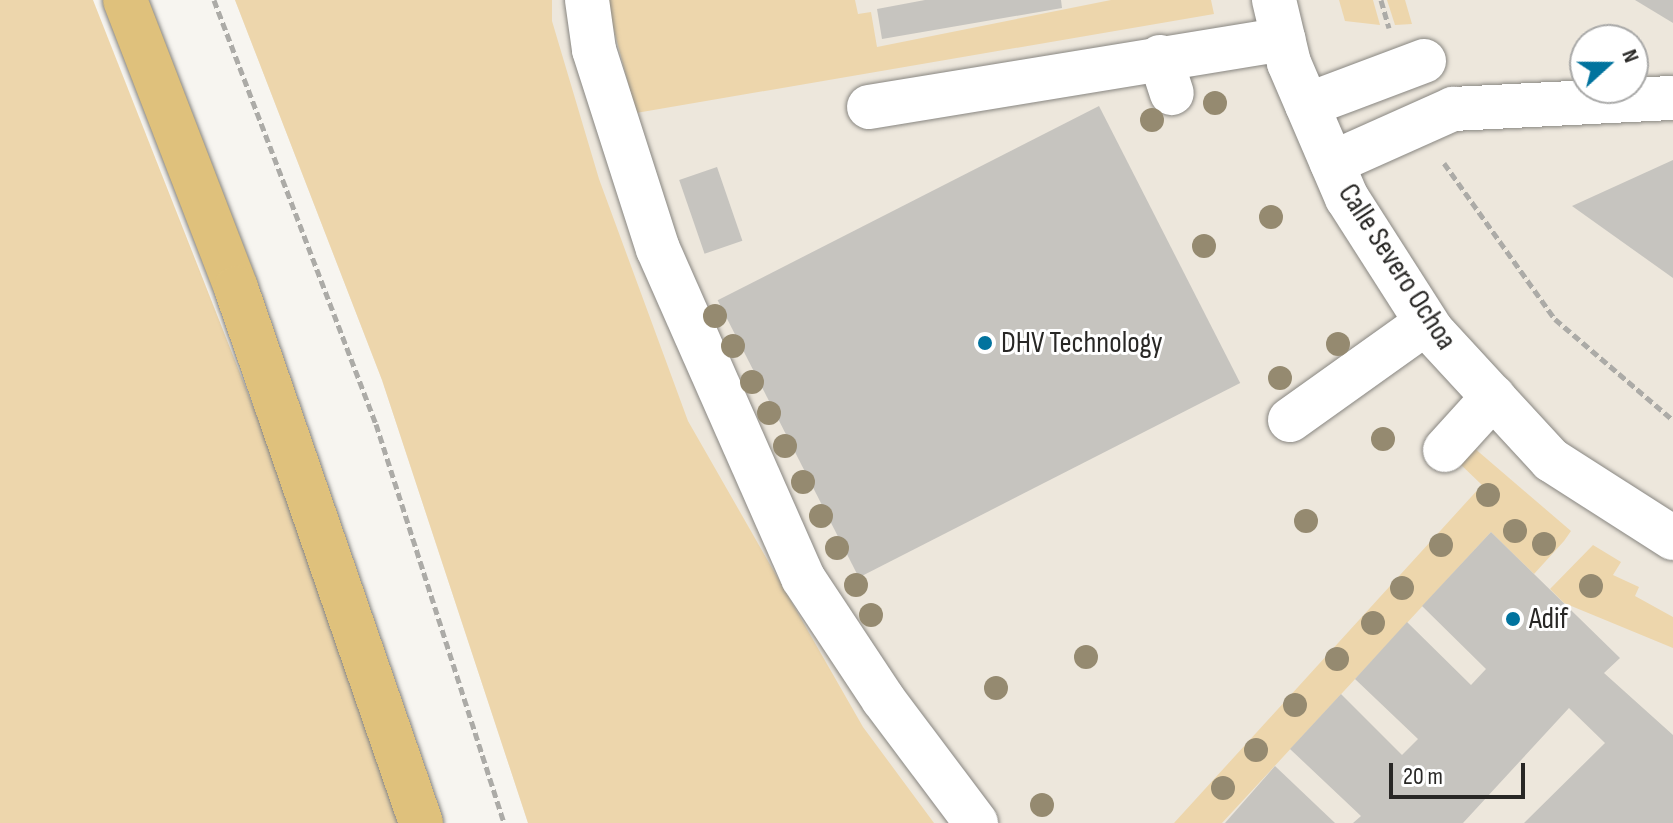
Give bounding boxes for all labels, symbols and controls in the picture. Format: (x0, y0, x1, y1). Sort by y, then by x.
north arrow (1569, 24, 1649, 104)
text: N (1615, 46, 1645, 66)
street label: Calle Severo Ochoa (1330, 177, 1464, 357)
place label: DHV Technology (1001, 325, 1163, 361)
marker: DHV Technology (976, 334, 994, 352)
place label: Adif (1529, 601, 1568, 637)
marker: Adif (1504, 610, 1522, 628)
scale bar (1393, 747, 1529, 797)
text: 20 m (1403, 762, 1443, 791)

